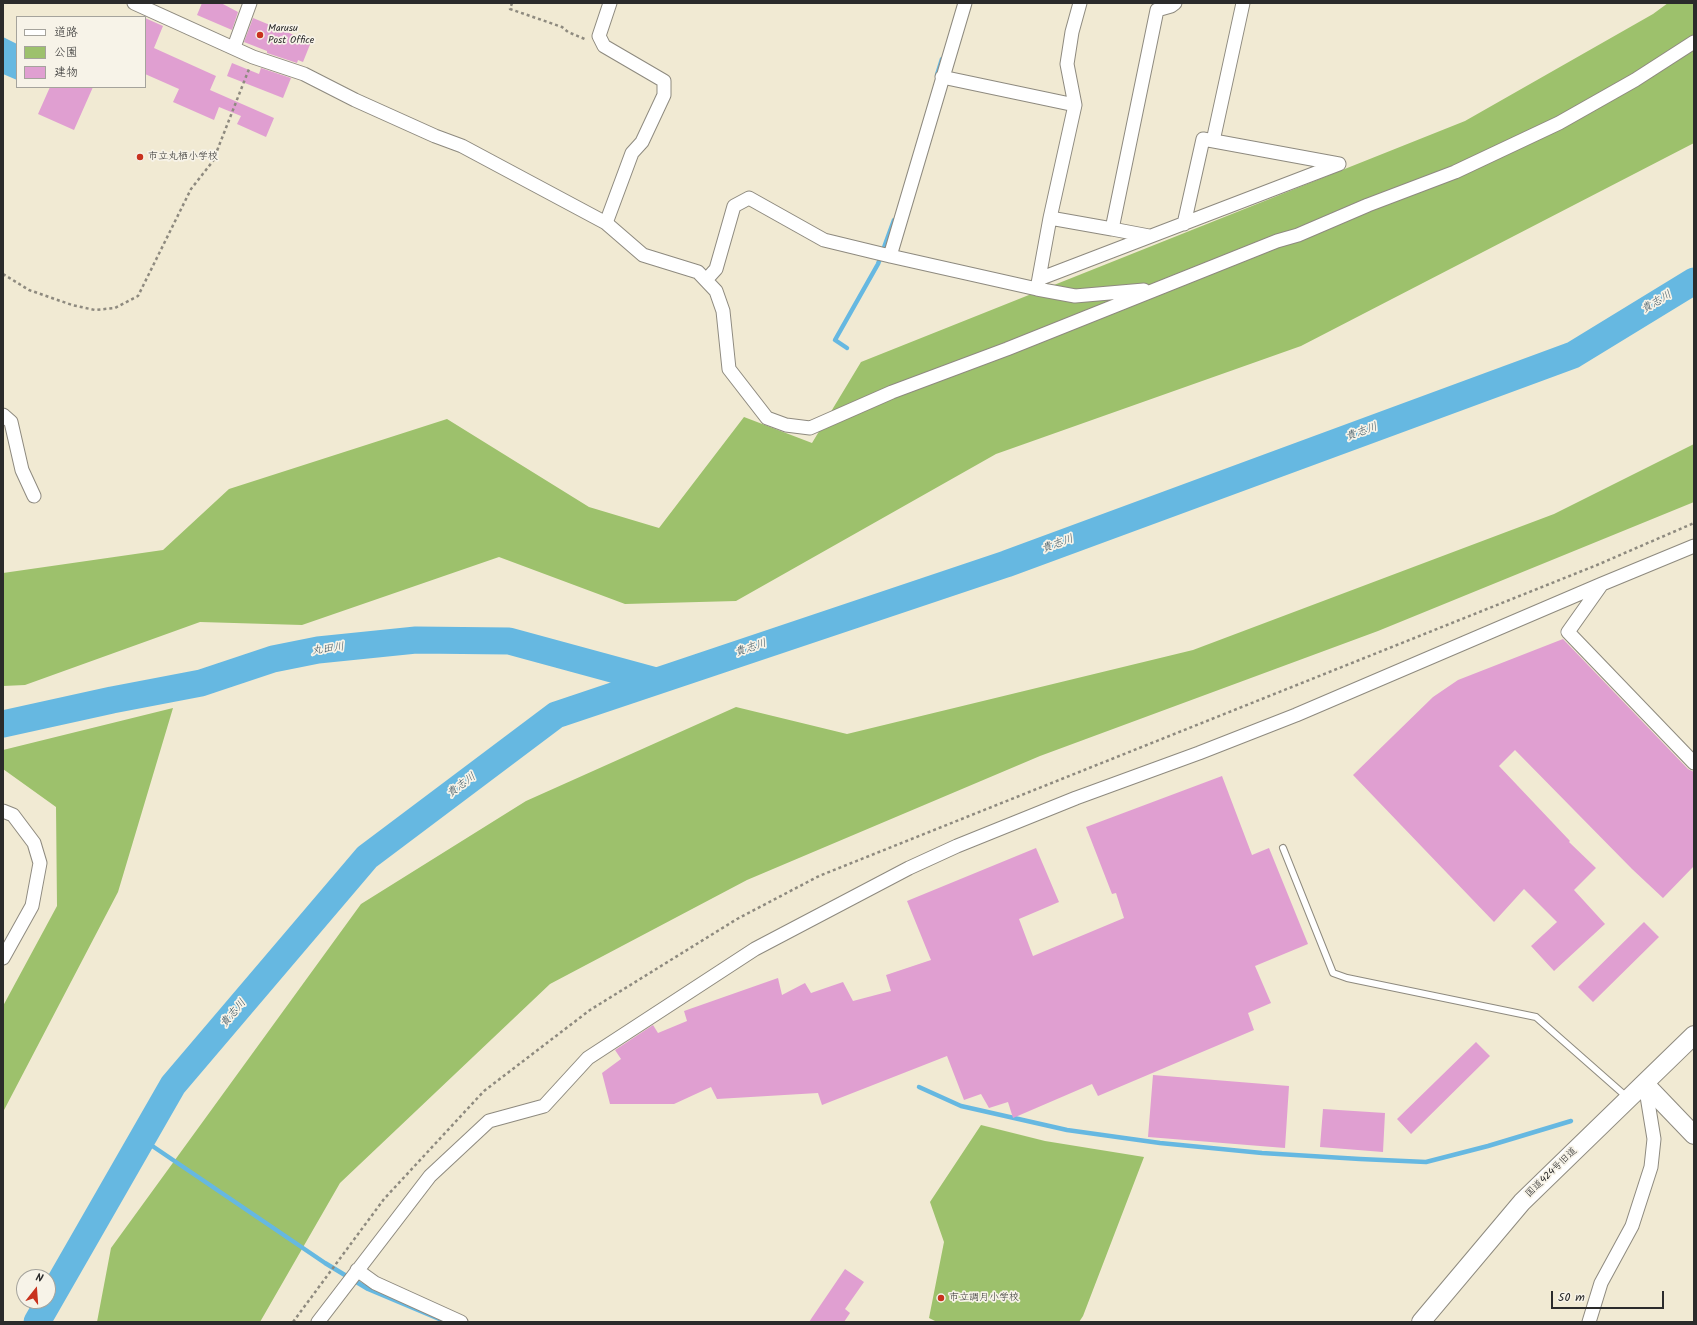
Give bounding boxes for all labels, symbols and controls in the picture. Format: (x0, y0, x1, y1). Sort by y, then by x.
legend (16, 16, 146, 88)
text: 道路 (54, 23, 78, 42)
place label: Marusu Post Office (268, 23, 314, 46)
marker: Marusu Post Office (255, 30, 265, 40)
text: 公園 (54, 43, 78, 62)
text: 建物 (54, 63, 78, 82)
place label: 市立丸栖小学校 (148, 151, 218, 163)
marker: 市立丸栖小学校 (135, 152, 145, 162)
water label: 貴志川 (1639, 289, 1675, 317)
water label: 貴志川 (1344, 421, 1380, 445)
water label: 貴志川 (1040, 533, 1076, 557)
water label: 貴志川 (733, 637, 769, 661)
water label: 丸田川 (311, 641, 345, 659)
water label: 貴志川 (445, 771, 479, 801)
water label: 貴志川 (218, 997, 250, 1031)
street label: 国道424号旧道 (1524, 1145, 1580, 1201)
north arrow (16, 1269, 56, 1309)
text: N (33, 1269, 45, 1288)
scale bar (1553, 1283, 1666, 1309)
text: 50 m (1558, 1288, 1585, 1307)
place label: 市立調月小学校 (949, 1292, 1019, 1304)
marker: 市立調月小学校 (936, 1293, 946, 1303)

